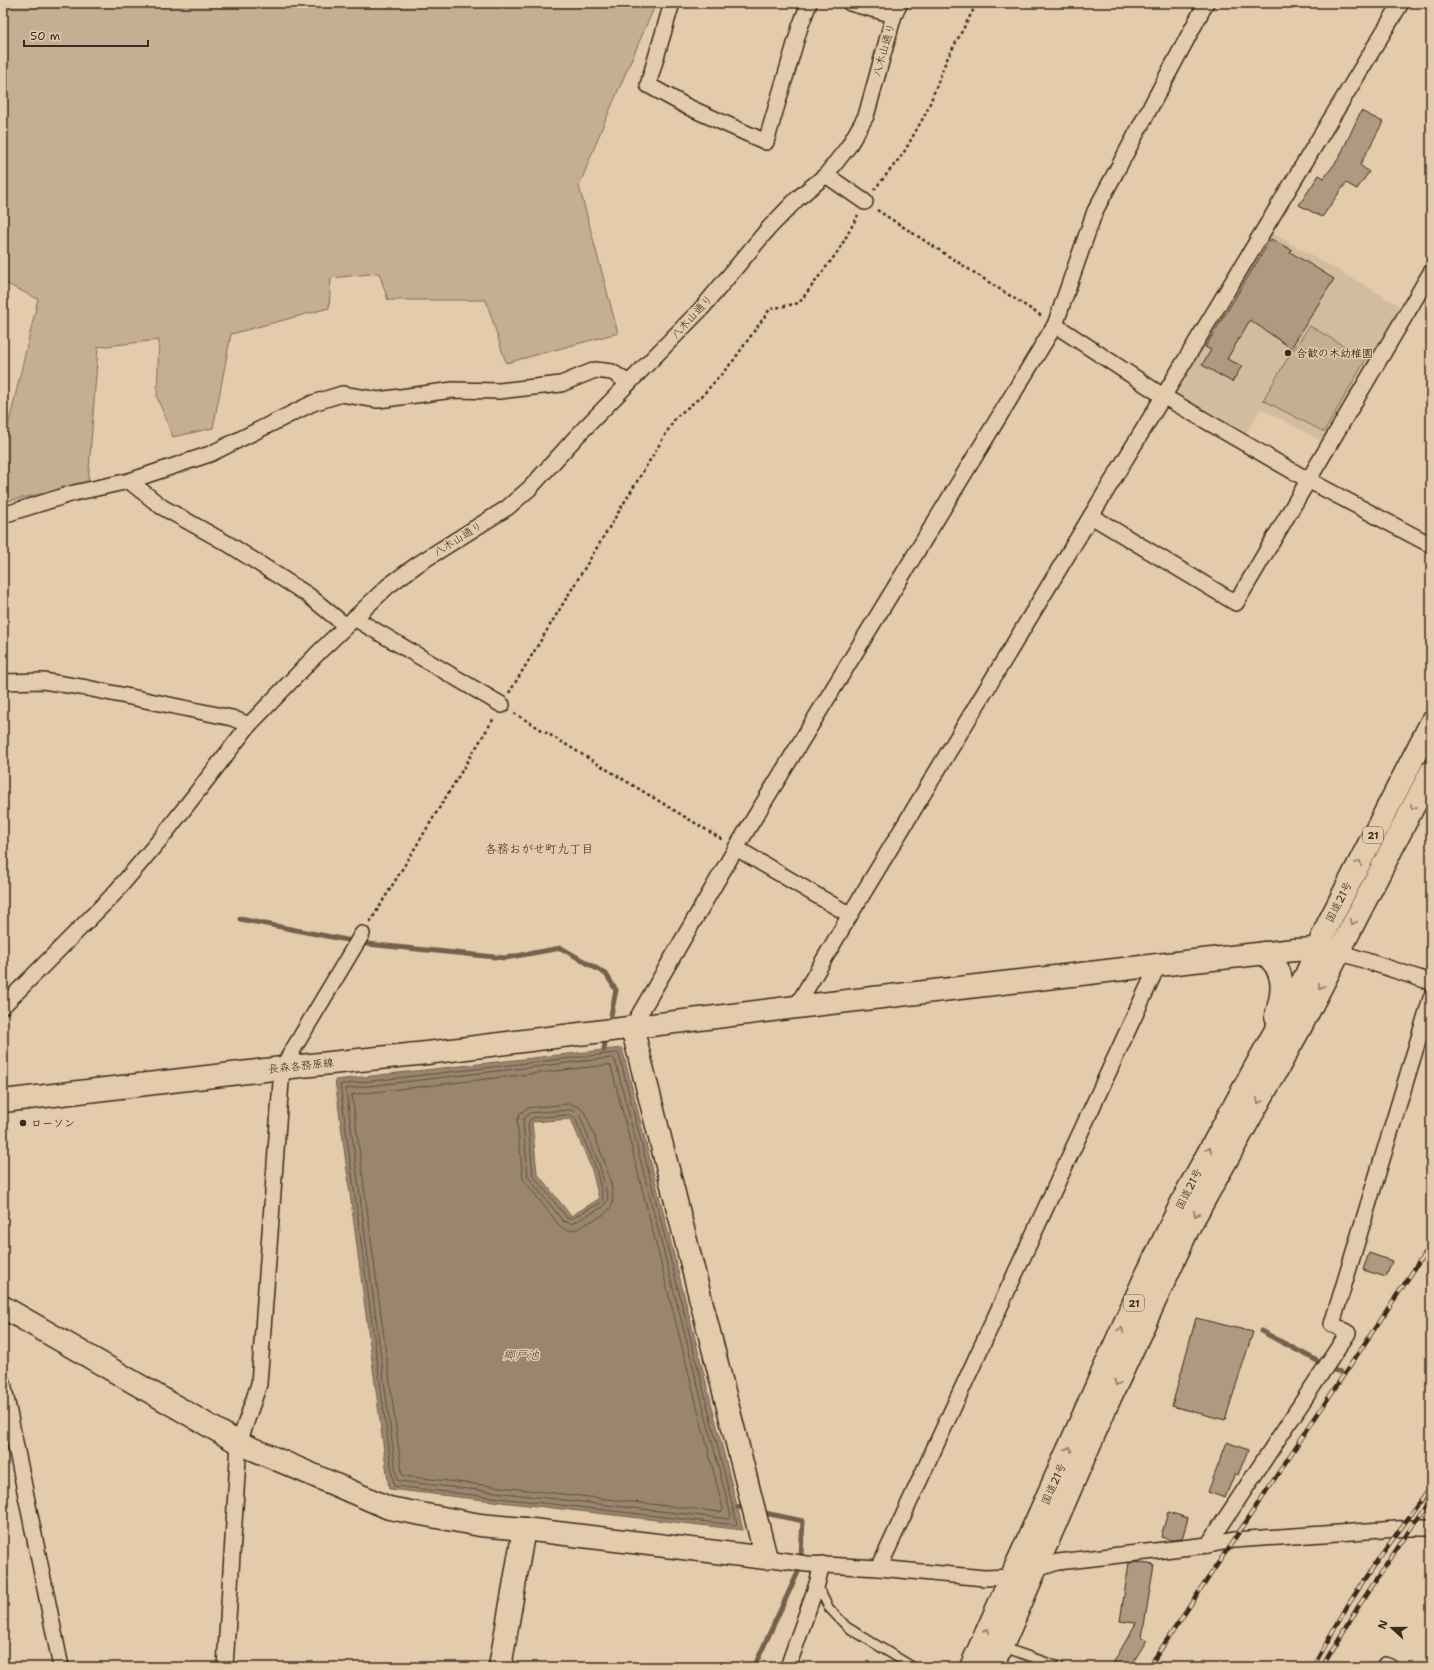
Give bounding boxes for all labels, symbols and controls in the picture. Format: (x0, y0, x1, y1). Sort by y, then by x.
street label: 八木山通り (869, 21, 899, 79)
scale bar (24, 22, 148, 48)
text: 50 m (30, 28, 60, 44)
street label: 八木山通り (668, 292, 716, 342)
place label: 合歓の木幼稚園 (1296, 346, 1373, 361)
marker: 合歓の木幼稚園 (1283, 348, 1293, 358)
street label: 八木山通り (431, 518, 485, 560)
one-way arrow (1411, 803, 1418, 810)
road number: 21 (1363, 827, 1383, 843)
district label: 各務おがせ町九丁目 (485, 841, 593, 857)
one-way arrow (1354, 860, 1362, 868)
street label: 国道21号 (1322, 879, 1356, 925)
one-way arrow (1350, 918, 1358, 926)
one-way arrow (1318, 982, 1326, 990)
street label: 長森各務原線 (267, 1055, 335, 1077)
one-way arrow (1257, 1097, 1264, 1104)
place label: ローソン (31, 1116, 75, 1131)
marker: ローソン (18, 1118, 28, 1128)
one-way arrow (1204, 1147, 1212, 1155)
street label: 国道21号 (1172, 1166, 1206, 1212)
one-way arrow (1194, 1210, 1201, 1218)
road number: 21 (1124, 1295, 1144, 1311)
one-way arrow (1117, 1327, 1125, 1334)
water label: 郷戸池 (503, 1347, 540, 1363)
one-way arrow (1114, 1378, 1122, 1386)
one-way arrow (1064, 1446, 1072, 1453)
street label: 国道21号 (1038, 1461, 1070, 1507)
north arrow (1372, 1608, 1412, 1648)
text: N (1375, 1618, 1392, 1631)
one-way arrow (982, 1628, 990, 1636)

